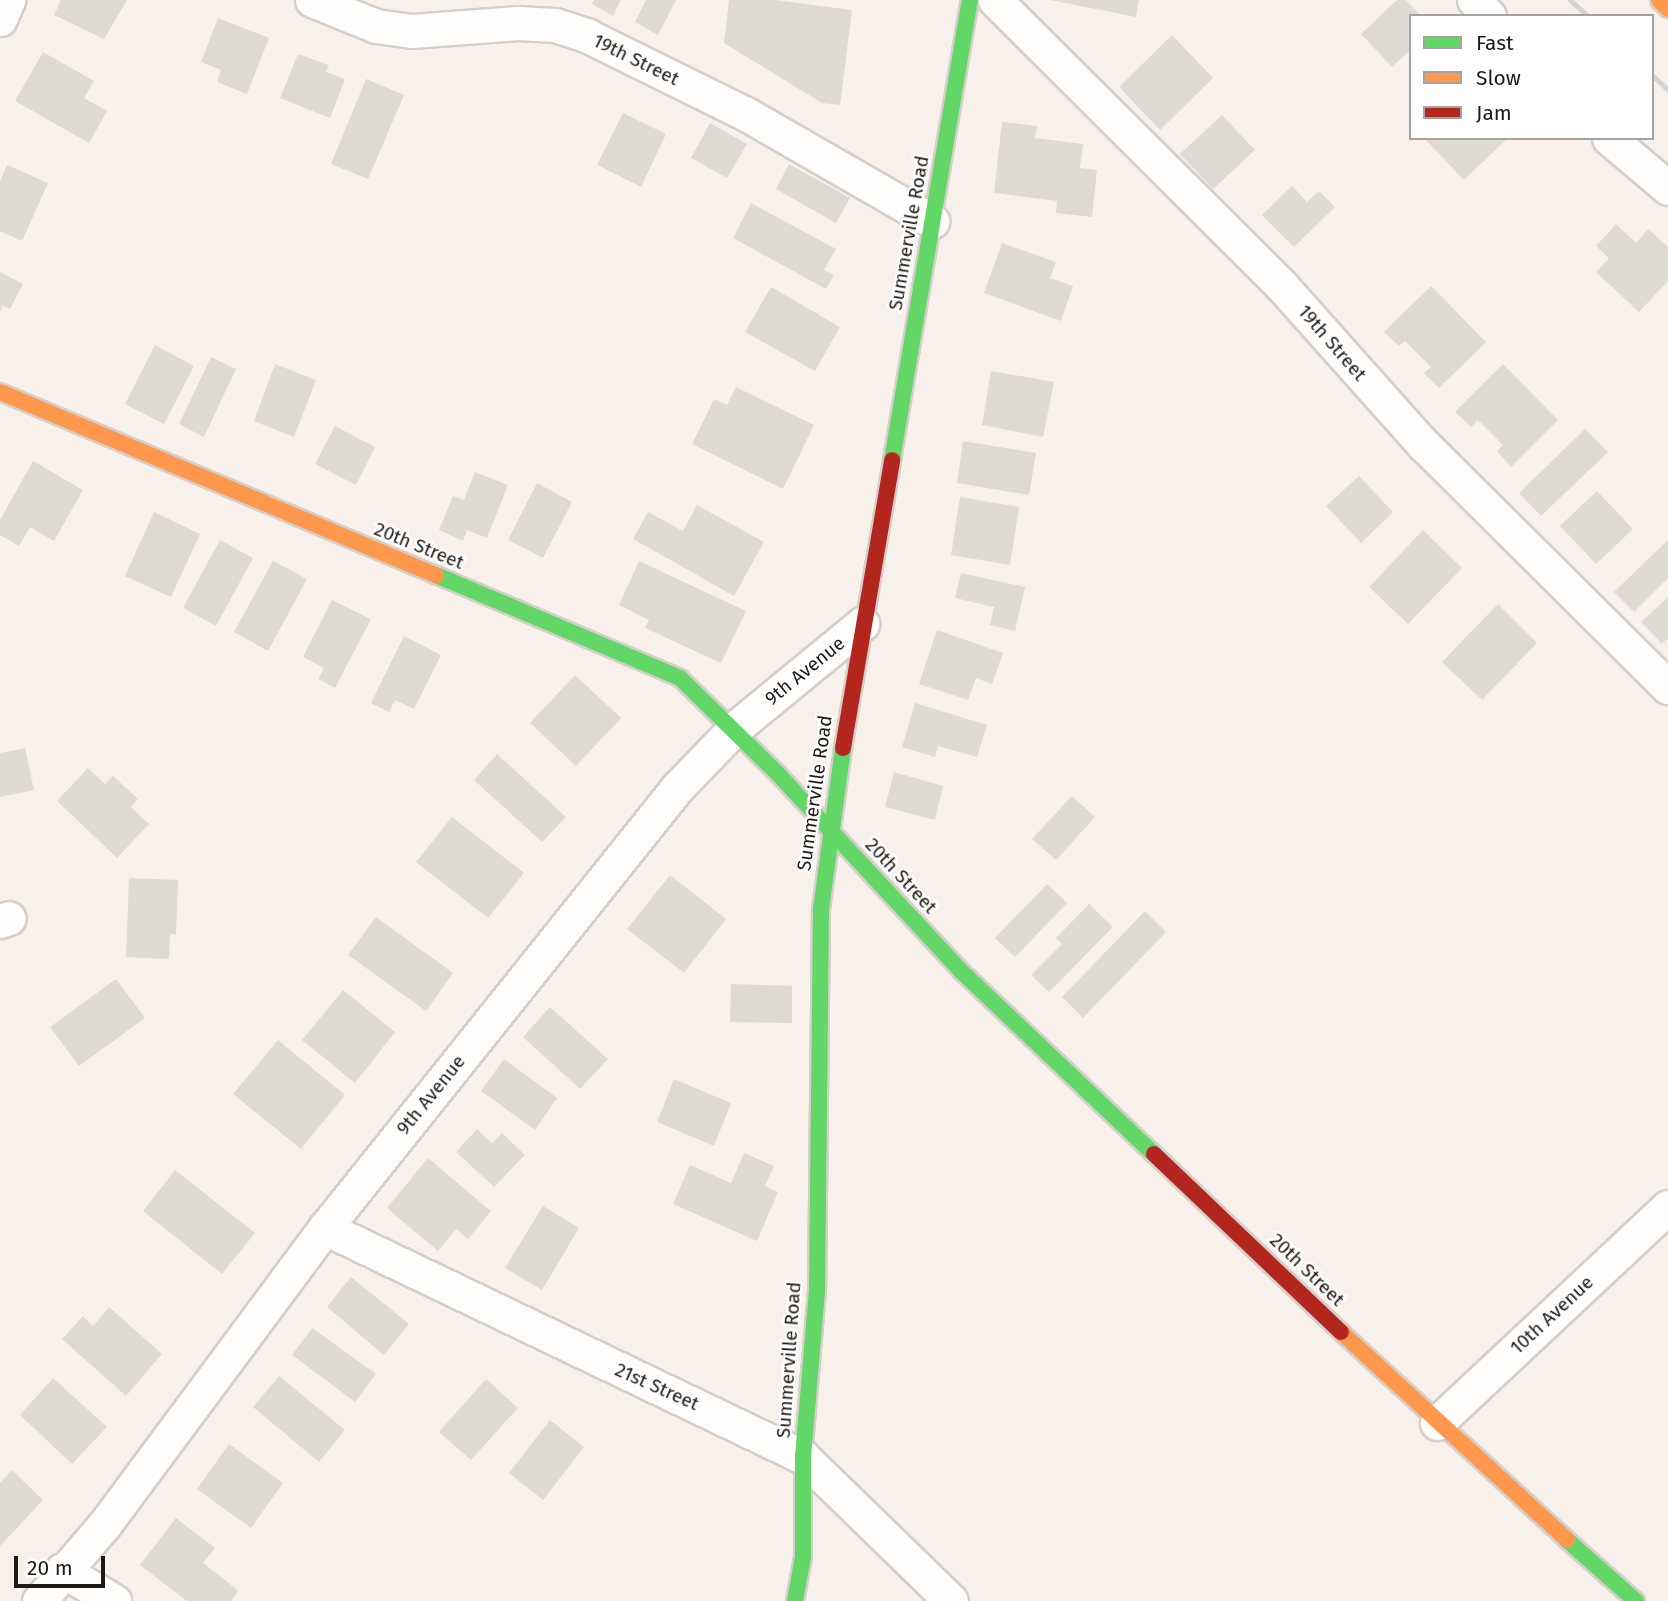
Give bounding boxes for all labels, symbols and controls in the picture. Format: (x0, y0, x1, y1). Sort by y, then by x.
legend (1409, 14, 1654, 140)
street label: 19th Street (589, 29, 683, 91)
text: Fast (1476, 30, 1514, 56)
text: Slow (1476, 65, 1521, 91)
text: Jam (1476, 100, 1512, 126)
street label: Summerville Road (884, 154, 934, 312)
street label: 19th Street (1293, 301, 1371, 385)
street label: 20th Street (371, 518, 467, 574)
street label: 9th Avenue (760, 632, 850, 710)
street label: Summerville Road (793, 714, 837, 872)
street label: 20th Street (860, 834, 942, 918)
street label: 9th Avenue (392, 1050, 470, 1140)
street label: 20th Street (1265, 1229, 1349, 1311)
street label: 10th Avenue (1506, 1271, 1598, 1359)
street label: Summerville Road (772, 1281, 806, 1439)
street label: 21st Street (611, 1358, 703, 1416)
scale bar (18, 1542, 108, 1586)
text: 20 m (27, 1555, 73, 1581)

